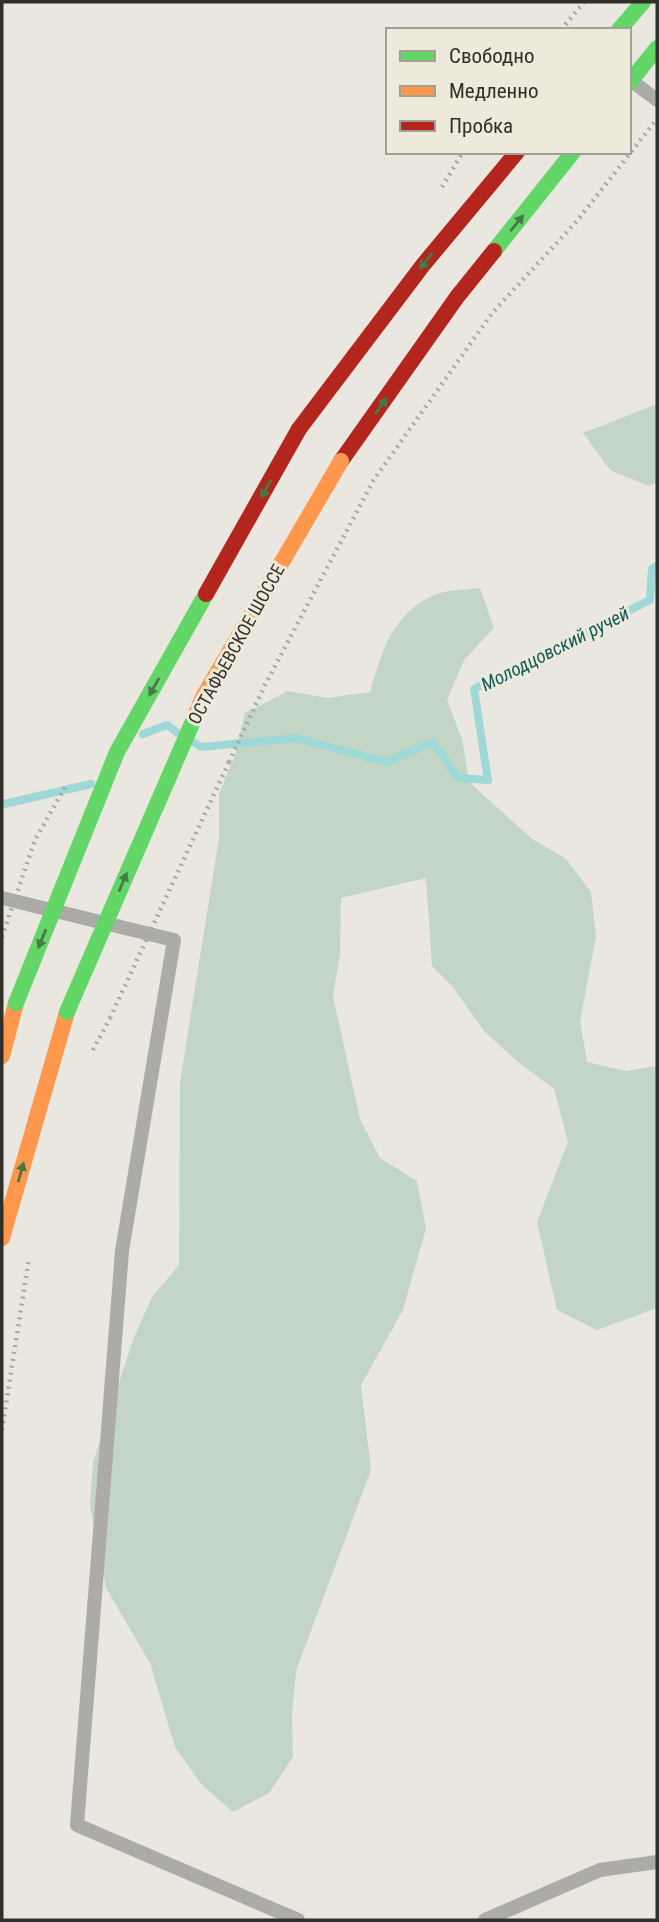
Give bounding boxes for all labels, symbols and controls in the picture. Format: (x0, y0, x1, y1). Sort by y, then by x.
legend (386, 28, 631, 154)
text: Свободно (449, 44, 535, 68)
text: Медленно (449, 79, 538, 103)
text: Пробка (449, 114, 513, 138)
one-way arrow (509, 215, 524, 233)
one-way arrow (419, 252, 434, 270)
one-way arrow (374, 397, 388, 415)
one-way arrow (260, 479, 272, 498)
street label: ОСТАФЬЕВСКОЕ ШОССЕ (183, 560, 289, 728)
water label: Молодцовский ручей (477, 602, 633, 696)
one-way arrow (148, 677, 160, 696)
one-way arrow (118, 871, 129, 892)
one-way arrow (36, 929, 47, 950)
one-way arrow (16, 1161, 26, 1182)

